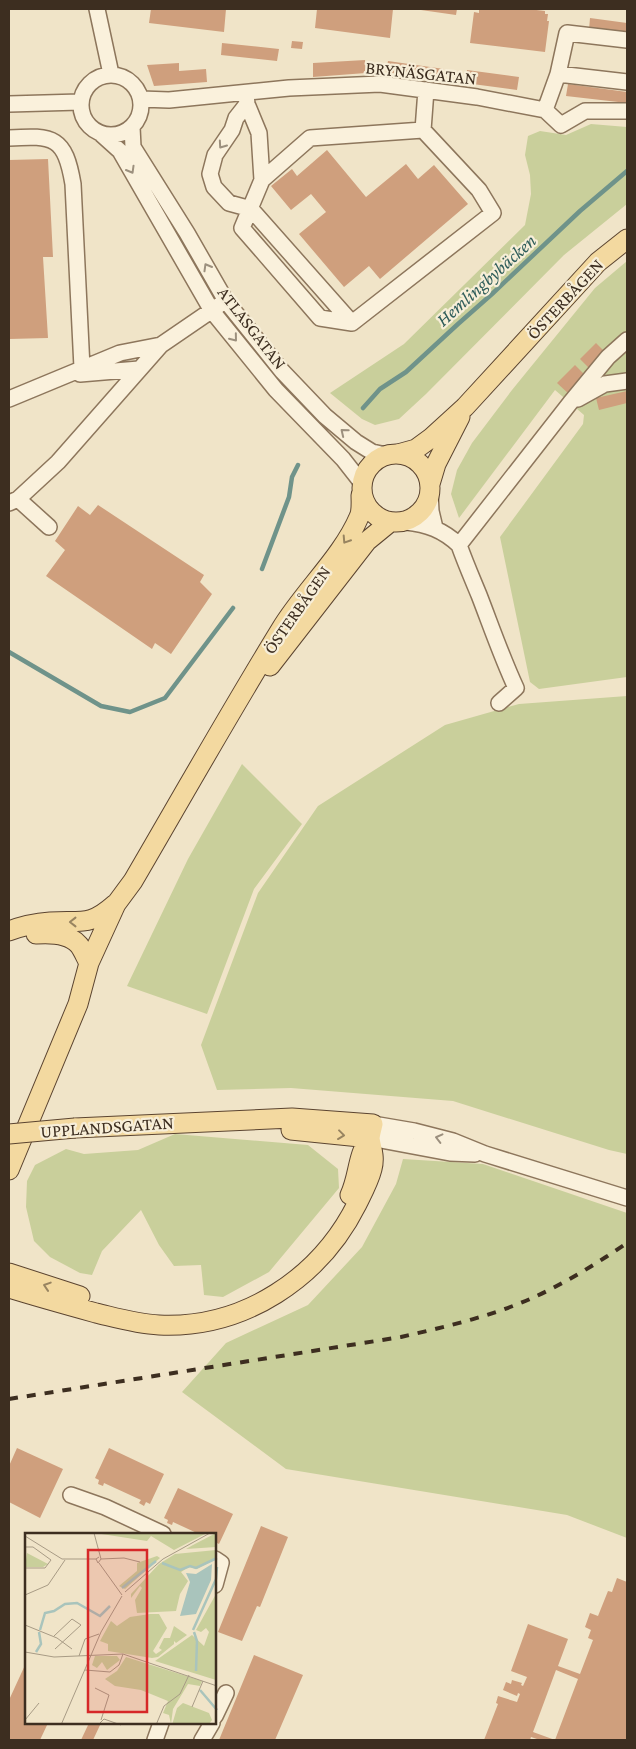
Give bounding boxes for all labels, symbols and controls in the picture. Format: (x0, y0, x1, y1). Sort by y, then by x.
street label: BRYNÄSGATAN (365, 57, 478, 89)
one-way arrow (219, 139, 228, 149)
one-way arrow (124, 164, 134, 173)
water label: Hemlingbybäcken (432, 230, 540, 330)
street label: ÖSTERBÅGEN (523, 254, 607, 343)
one-way arrow (203, 264, 213, 273)
street label: ATLASGATAN (214, 283, 291, 373)
one-way arrow (228, 332, 237, 341)
one-way arrow (340, 428, 349, 437)
one-way arrow (342, 534, 352, 543)
street label: ÖSTERBÅGEN (259, 562, 335, 658)
one-way arrow (69, 917, 76, 927)
street label: UPPLANDSGATAN (40, 1112, 174, 1142)
one-way arrow (337, 1129, 345, 1140)
one-way arrow (435, 1133, 444, 1144)
one-way arrow (43, 1281, 52, 1291)
inset map (25, 1533, 216, 1724)

